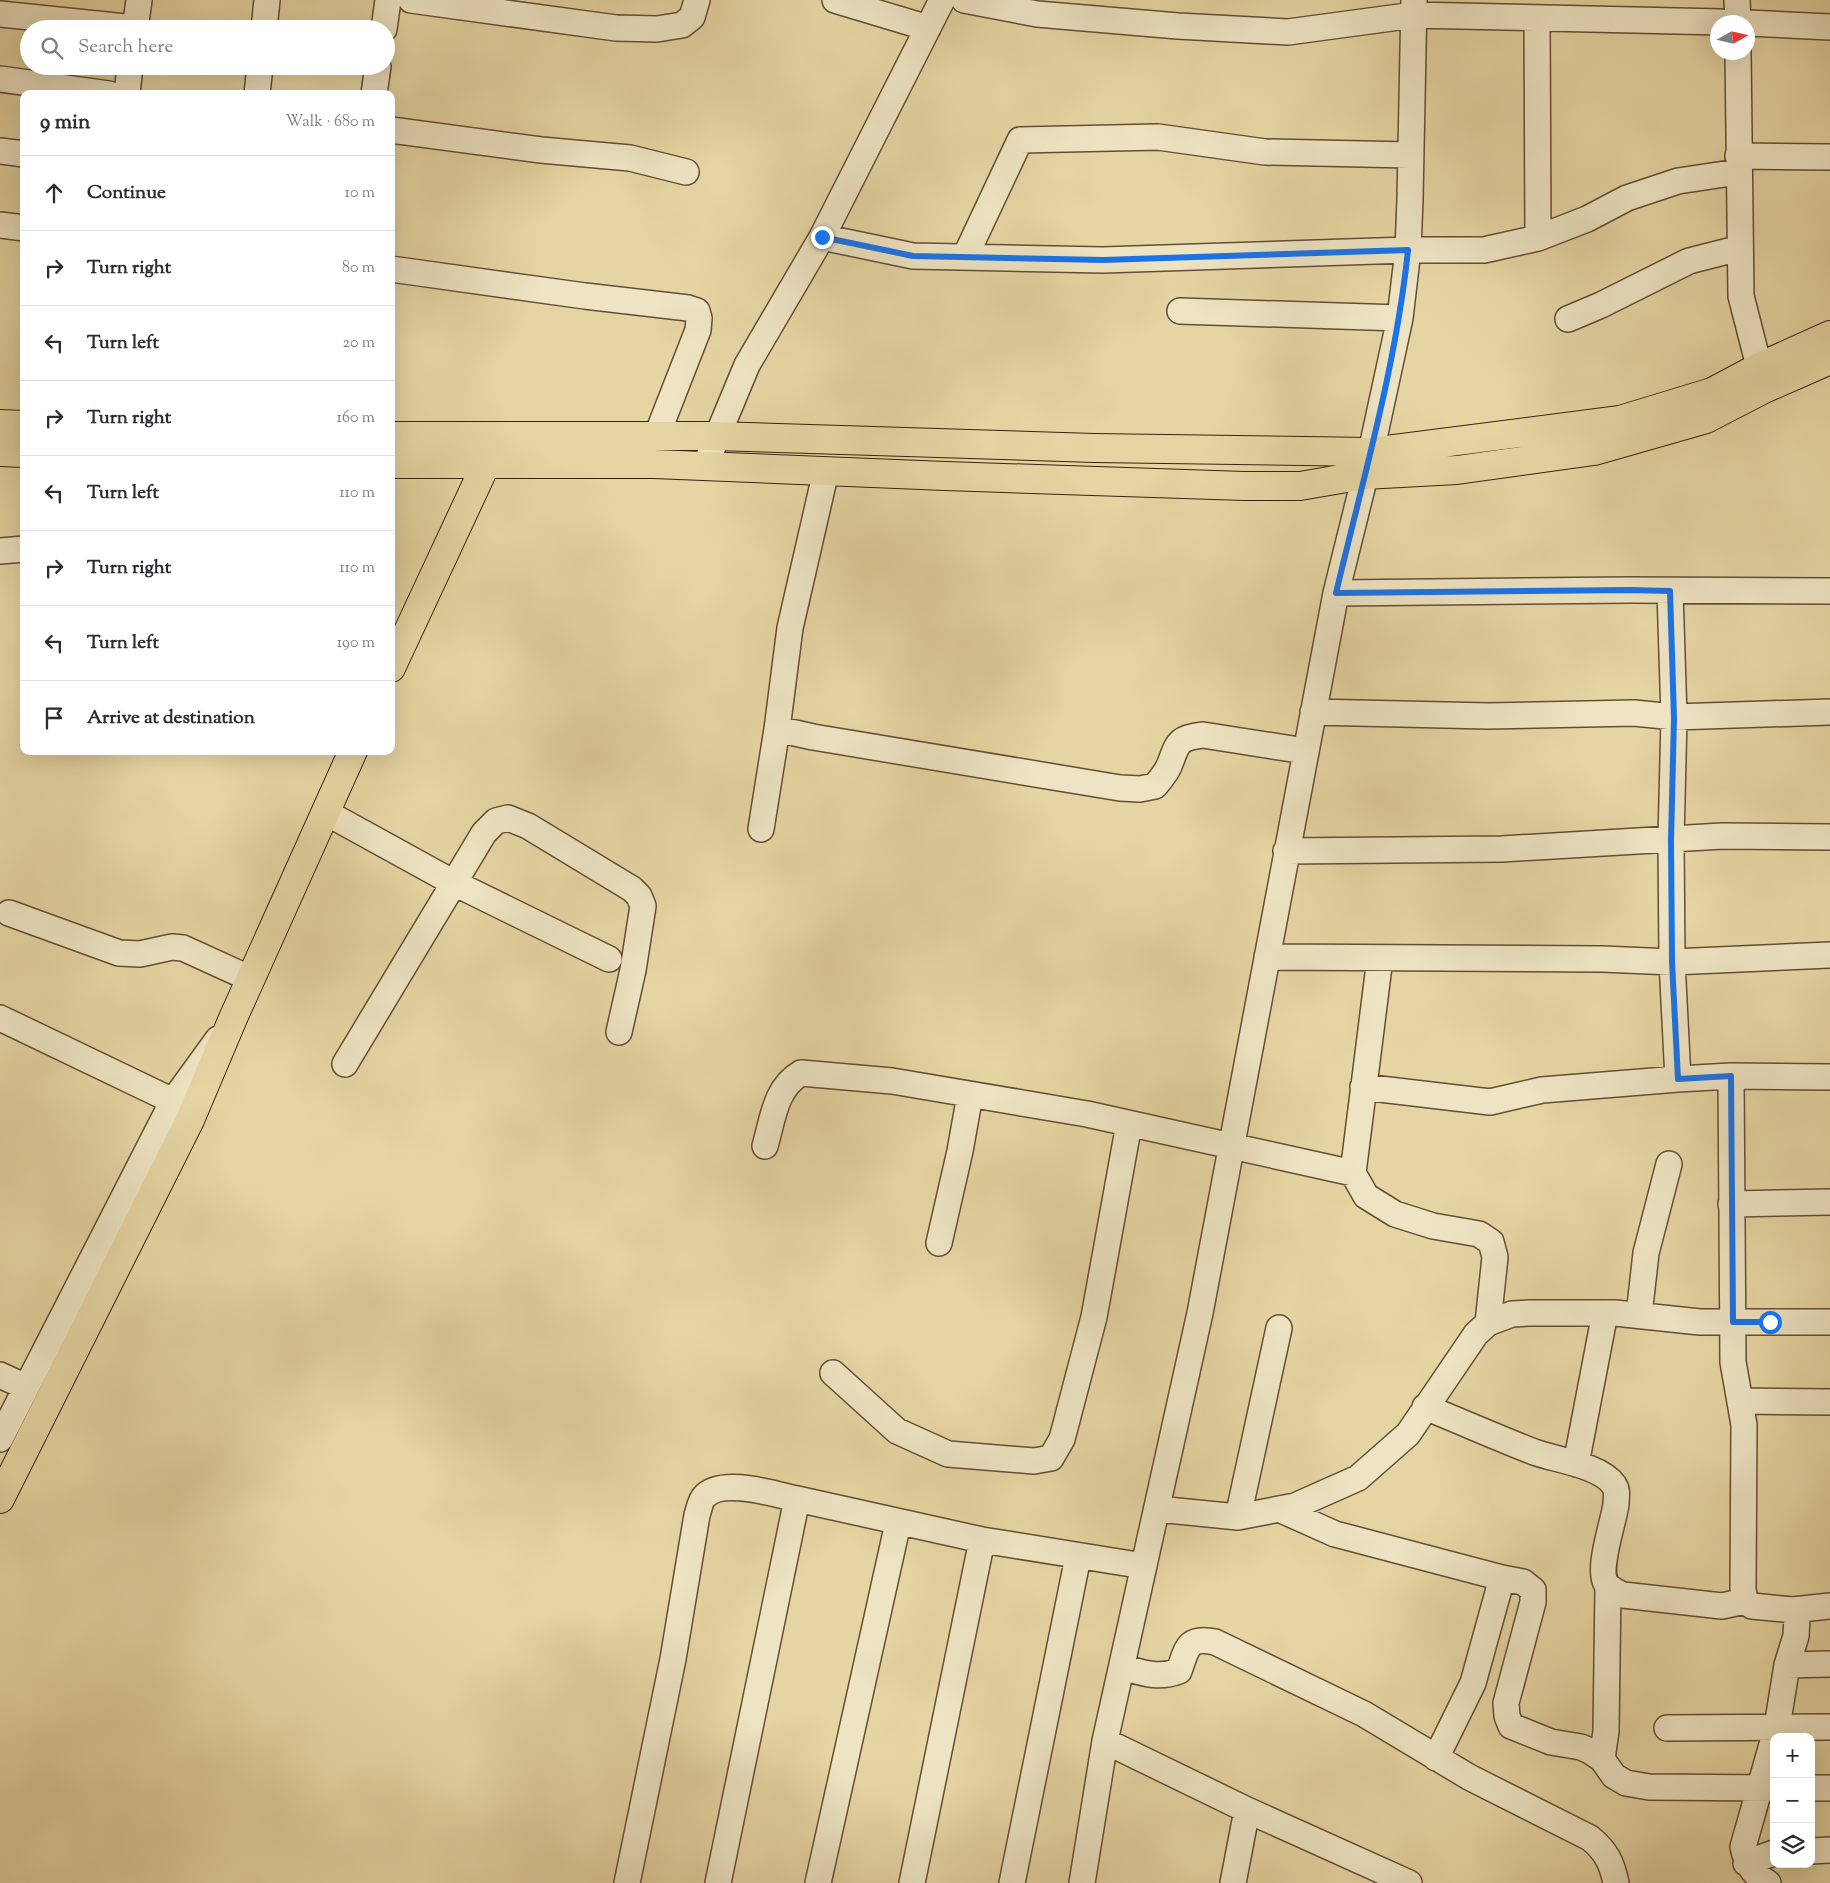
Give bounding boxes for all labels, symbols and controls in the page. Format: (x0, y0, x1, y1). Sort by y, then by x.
north arrow (1710, 15, 1755, 60)
search box (20, 20, 395, 75)
icon: search (38, 34, 66, 62)
text: Search here (78, 34, 173, 61)
text: 9 min (40, 108, 90, 138)
text: Walk · 680 m (286, 111, 375, 134)
icon: ahead (40, 179, 68, 207)
text: Continue (87, 180, 166, 207)
text: 10 m (345, 182, 375, 205)
route end (811, 226, 834, 249)
icon: right (40, 254, 68, 282)
text: Turn right (87, 255, 171, 282)
text: 80 m (342, 257, 375, 280)
icon: left (40, 329, 68, 357)
text: Turn left (87, 330, 159, 357)
text: 20 m (342, 332, 375, 355)
icon: right (40, 404, 68, 432)
text: Turn right (87, 405, 171, 432)
text: 160 m (337, 407, 375, 430)
icon: left (40, 479, 68, 507)
text: Turn left (87, 480, 159, 507)
text: 110 m (339, 482, 375, 505)
icon: right (40, 554, 68, 582)
text: Turn right (87, 555, 171, 582)
text: 110 m (339, 557, 375, 580)
icon: left (40, 629, 68, 657)
text: Turn left (87, 630, 159, 657)
text: 190 m (337, 632, 375, 655)
icon: arrive (40, 704, 68, 732)
text: Arrive at destination (87, 705, 255, 732)
route start (1759, 1311, 1782, 1334)
map controls (1770, 1733, 1815, 1868)
button: + (1770, 1733, 1815, 1778)
button: − (1770, 1778, 1815, 1823)
button: layers (1770, 1823, 1815, 1868)

